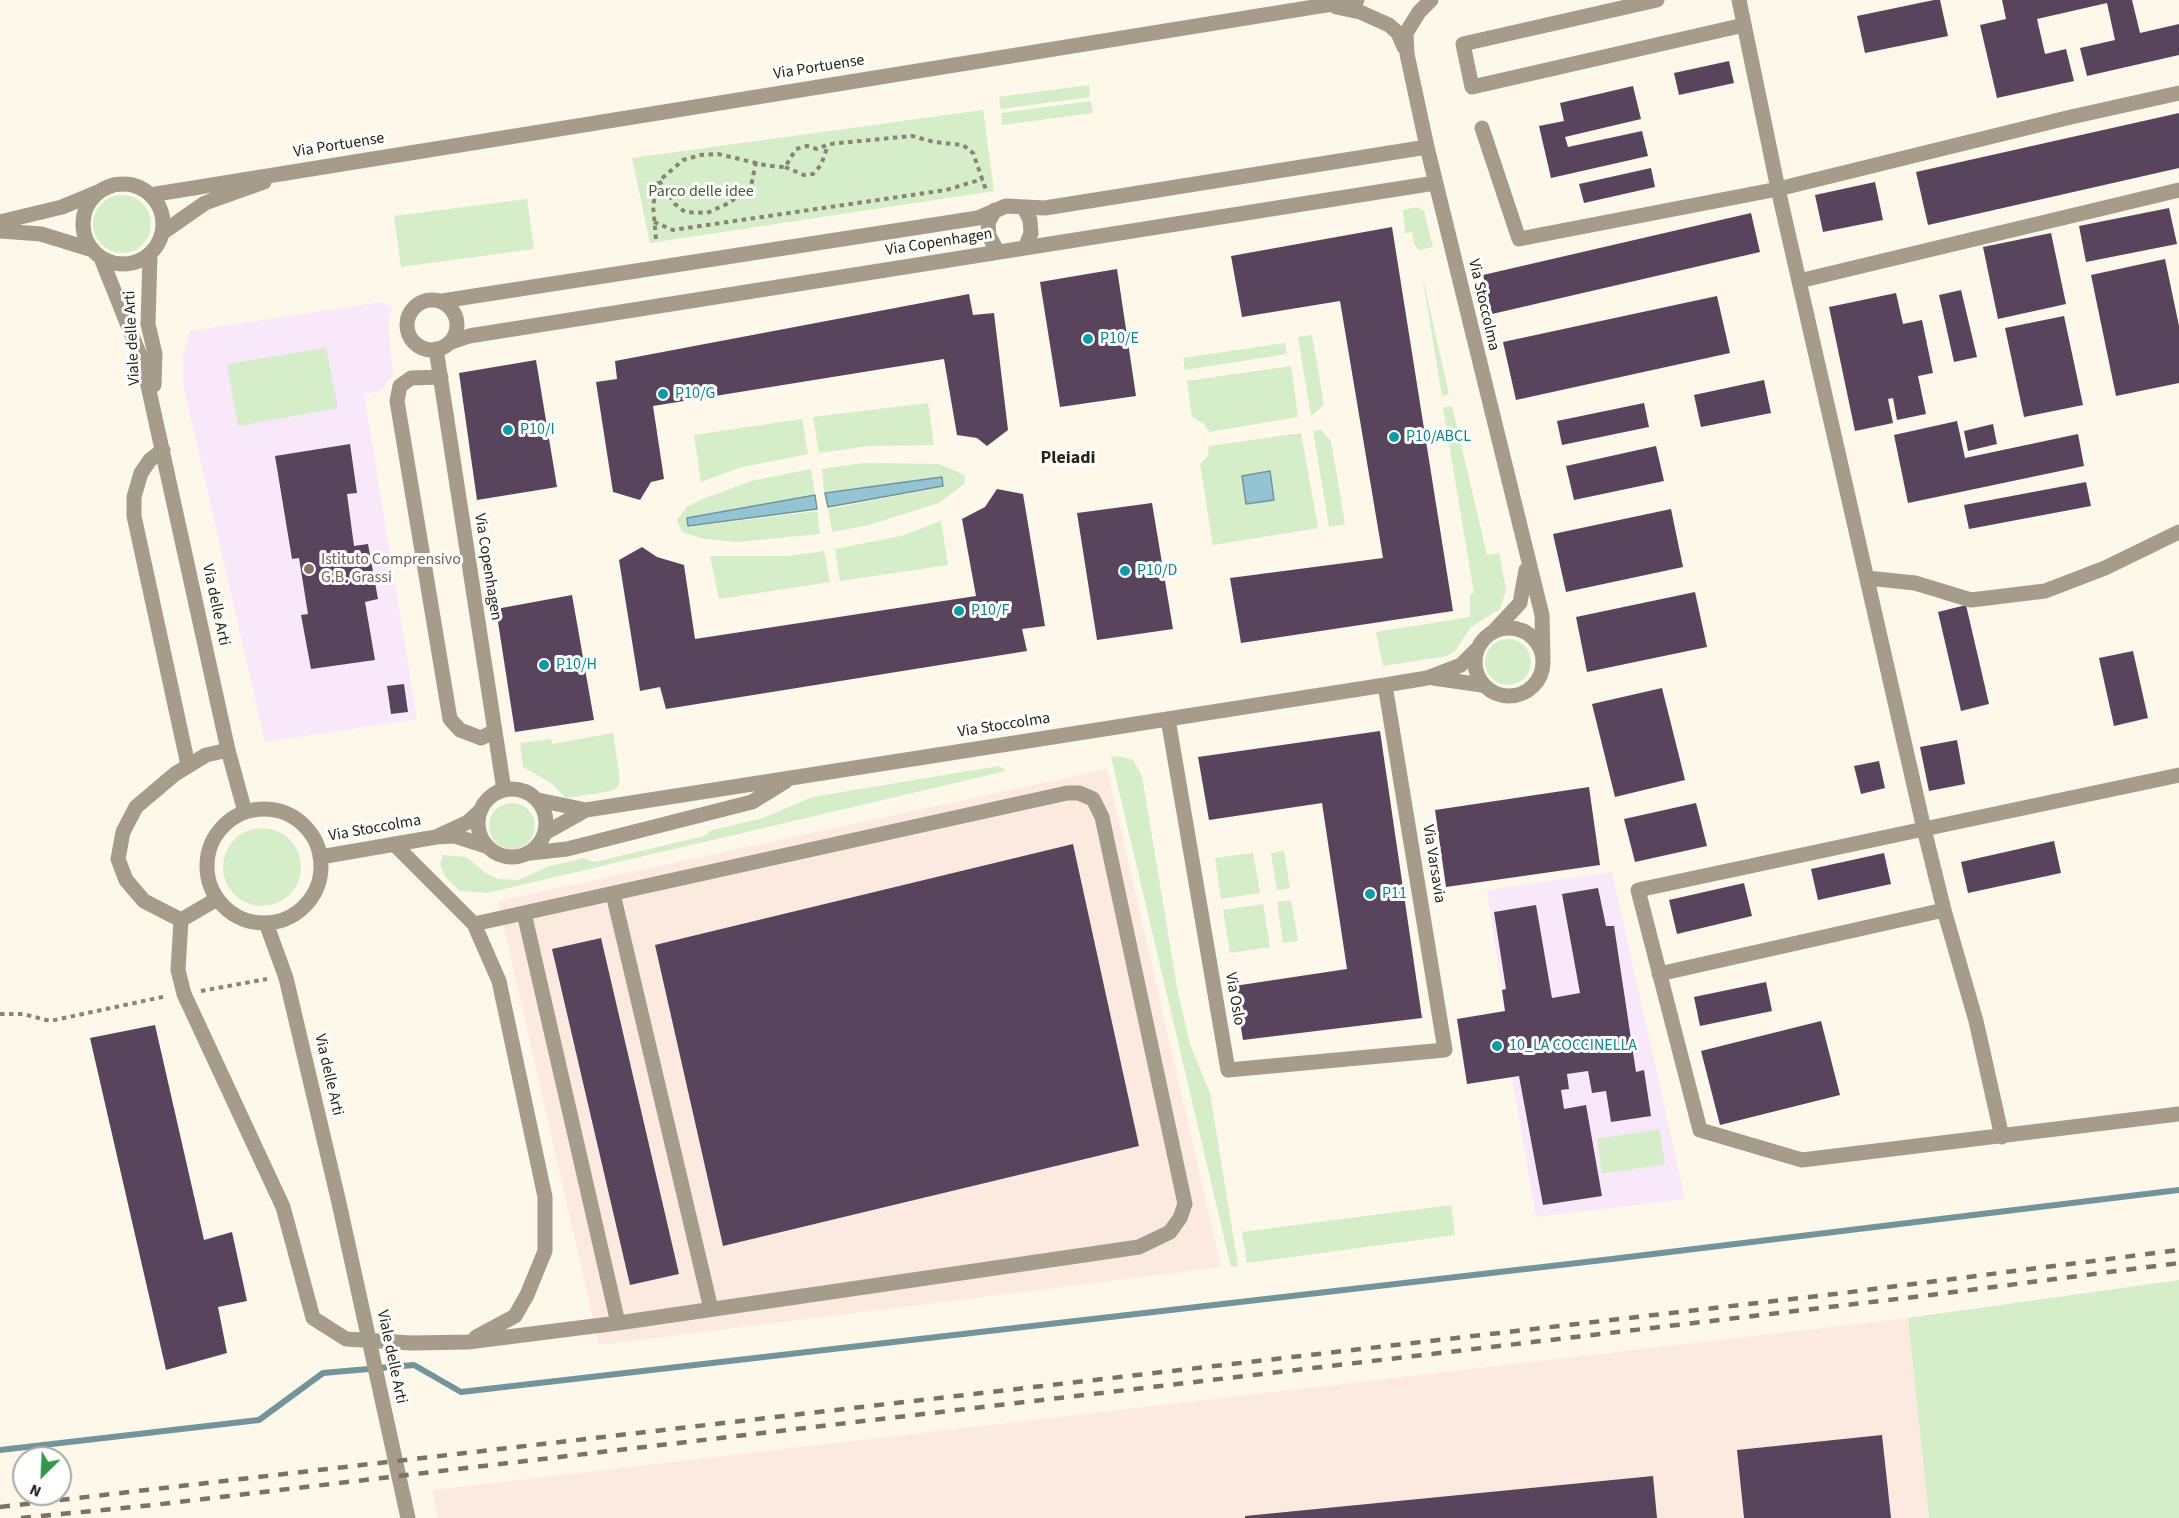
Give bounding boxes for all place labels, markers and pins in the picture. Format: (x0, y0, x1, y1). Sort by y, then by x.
place label: P10/E (1100, 329, 1139, 349)
marker: P10/E (1081, 332, 1095, 346)
place label: P10/G (675, 384, 715, 404)
marker: P10/G (656, 387, 670, 401)
place label: P10/I (520, 420, 555, 440)
marker: P10/I (501, 423, 515, 437)
place label: P10/ABCL (1406, 427, 1471, 447)
marker: P10/ABCL (1387, 430, 1401, 444)
place label: Istituto Comprensivo G.B. Grassi (321, 550, 461, 588)
place label: P10/D (1137, 561, 1177, 581)
marker: Istituto Comprensivo G.B. Grassi (302, 562, 316, 576)
marker: P10/D (1118, 564, 1132, 578)
place label: P10/F (971, 601, 1009, 621)
marker: P10/F (952, 604, 966, 618)
place label: P10/H (556, 655, 597, 675)
marker: P10/H (537, 658, 551, 672)
place label: P11 (1382, 884, 1407, 904)
marker: P11 (1363, 887, 1377, 901)
place label: 10_LA COCCINELLA (1509, 1036, 1637, 1056)
marker: 10_LA COCCINELLA (1490, 1039, 1504, 1053)

